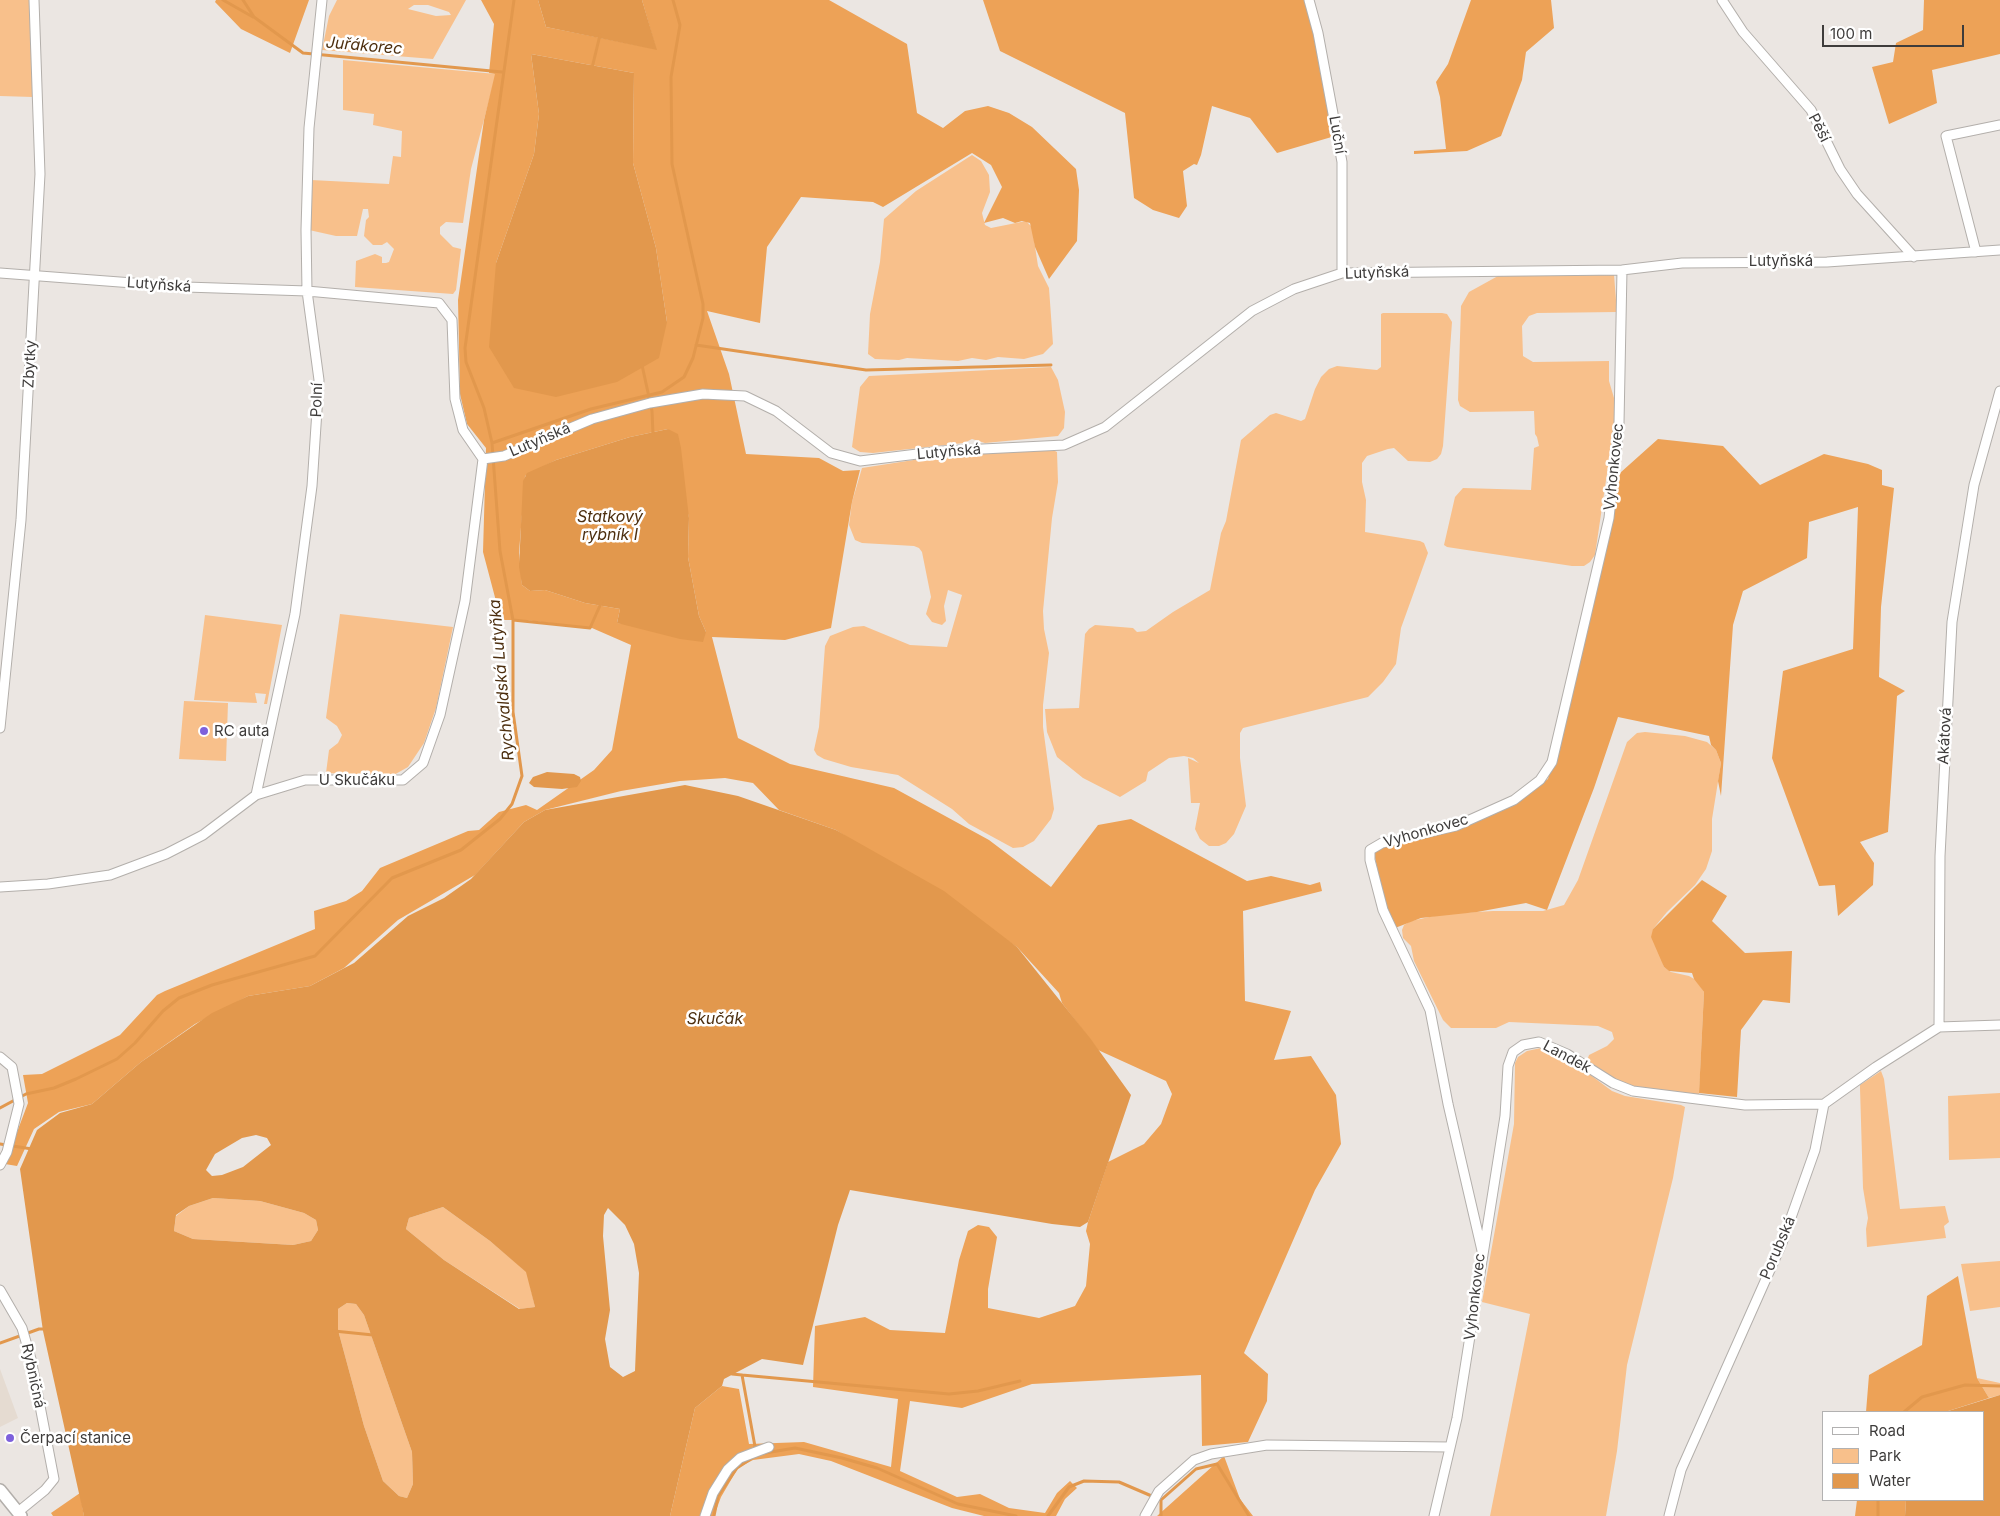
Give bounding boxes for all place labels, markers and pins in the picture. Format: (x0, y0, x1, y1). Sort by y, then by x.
place label: RC auta (214, 722, 270, 740)
marker: RC auta (198, 725, 210, 737)
place label: Čerpací stanice (20, 1429, 131, 1447)
marker: Čerpací stanice (4, 1432, 16, 1444)

